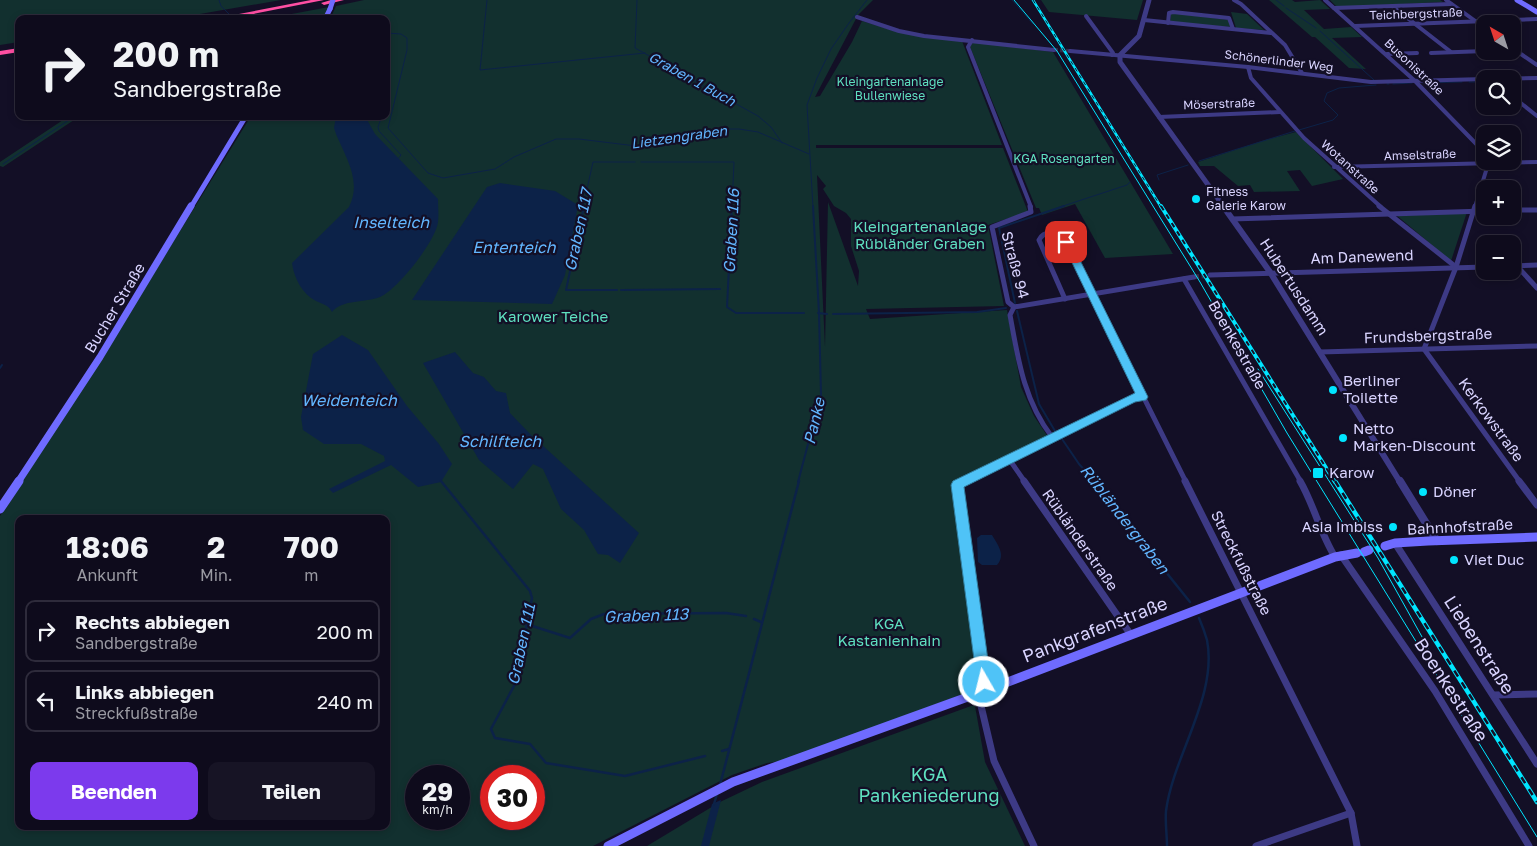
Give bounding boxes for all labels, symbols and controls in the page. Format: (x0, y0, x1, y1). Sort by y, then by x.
street label: Teichbergstraße (1369, 4, 1463, 23)
north arrow (1476, 15, 1521, 60)
map controls (1476, 15, 1521, 280)
text: 200 m (113, 33, 219, 75)
icon: right (30, 35, 95, 100)
street label: Busonistraße (1381, 35, 1447, 98)
street label: Schönerlinder Weg (1224, 46, 1334, 75)
water label: Graben 1 Buch (646, 48, 740, 110)
button: search (1476, 70, 1521, 115)
park label: Kleingartenanlage Bullenwiese (837, 74, 943, 103)
text: Sandbergstraße (113, 75, 282, 102)
street label: Möserstraße (1183, 95, 1255, 112)
water label: Lietzengraben (630, 121, 729, 152)
button: layers (1476, 125, 1521, 170)
street label: Wotanstraße (1318, 136, 1383, 197)
street label: Amselstraße (1384, 146, 1456, 163)
park label: KGA Rosengarten (1013, 151, 1115, 166)
button: + (1476, 180, 1521, 225)
place label: Fitness Galerie Karow (1206, 184, 1286, 213)
water label: Graben 117 (560, 185, 597, 273)
water label: Graben 116 (719, 187, 743, 274)
marker: Fitness Galerie Karow (1190, 193, 1202, 205)
water label: Inselteich (353, 212, 430, 232)
park label: Kleingartenanlage Rübländer Graben (853, 217, 987, 252)
pin (1045, 221, 1087, 263)
icon: arrive (1052, 228, 1080, 256)
street label: Straße 94 (998, 229, 1034, 300)
street label: Hubertusdamm (1257, 235, 1333, 338)
button: − (1476, 235, 1521, 280)
water label: Ententeich (472, 237, 557, 257)
street label: Am Danewend (1310, 245, 1414, 267)
street label: Bucher Straße (80, 259, 148, 356)
street label: Boenkestraße (1205, 297, 1271, 392)
park label: Karower Teiche (498, 307, 608, 325)
street label: Frundsbergstraße (1363, 324, 1493, 346)
place label: Berliner Toilette (1343, 371, 1400, 406)
street label: Kerkowstraße (1455, 374, 1528, 465)
marker: Berliner Toilette (1327, 384, 1339, 396)
water label: Weidenteich (301, 390, 398, 410)
water label: Panke (799, 394, 829, 446)
place label: Netto Marken-Discount (1353, 419, 1476, 454)
water label: Schilfteich (459, 431, 542, 451)
marker: Netto Marken-Discount (1337, 432, 1349, 444)
water label: Rübländergraben (1076, 460, 1175, 579)
place label: Karow (1329, 463, 1374, 481)
marker: Karow (1311, 466, 1325, 480)
place label: Döner (1433, 482, 1476, 500)
street label: Rübländerstraße (1039, 485, 1123, 594)
marker: Döner (1417, 486, 1429, 498)
street label: Streckfußstraße (1208, 507, 1276, 618)
street label: Bahnhofstraße (1407, 514, 1514, 538)
place label: Asia Imbiss (1302, 517, 1383, 535)
marker: Asia Imbiss (1387, 521, 1399, 533)
text: 18:06 (66, 529, 149, 565)
text: 2 (207, 529, 225, 565)
text: 700 (284, 529, 339, 565)
place label: Viet Duc (1464, 550, 1524, 568)
marker: Viet Duc (1448, 554, 1460, 566)
text: Ankunft (77, 565, 138, 585)
text: Min. (200, 565, 233, 585)
text: m (304, 565, 318, 585)
street label: Pankgrafenstraße (1019, 591, 1170, 667)
street label: Liebenstraße (1440, 591, 1520, 698)
water label: Graben 111 (503, 601, 539, 686)
water label: Graben 113 (604, 603, 690, 626)
text: Rechts abbiegen (75, 610, 230, 633)
park label: KGA Kastanienhain (837, 614, 941, 649)
icon: right (32, 617, 60, 645)
text: 200 m (317, 620, 373, 643)
text: Sandbergstraße (75, 633, 198, 653)
street label: Boenkestraße (1410, 633, 1494, 745)
position arrow (957, 655, 1009, 707)
text: Links abbiegen (75, 680, 214, 703)
icon: left (32, 687, 60, 715)
text: 240 m (317, 690, 373, 713)
text: Streckfußstraße (75, 703, 198, 723)
button: Beenden (30, 762, 198, 820)
button: Teilen (208, 762, 375, 820)
park label: KGA Pankeniederung (859, 763, 1000, 806)
speed limit sign: 30 (480, 765, 545, 830)
text: 29 (422, 776, 453, 807)
text: km/h (422, 802, 453, 817)

